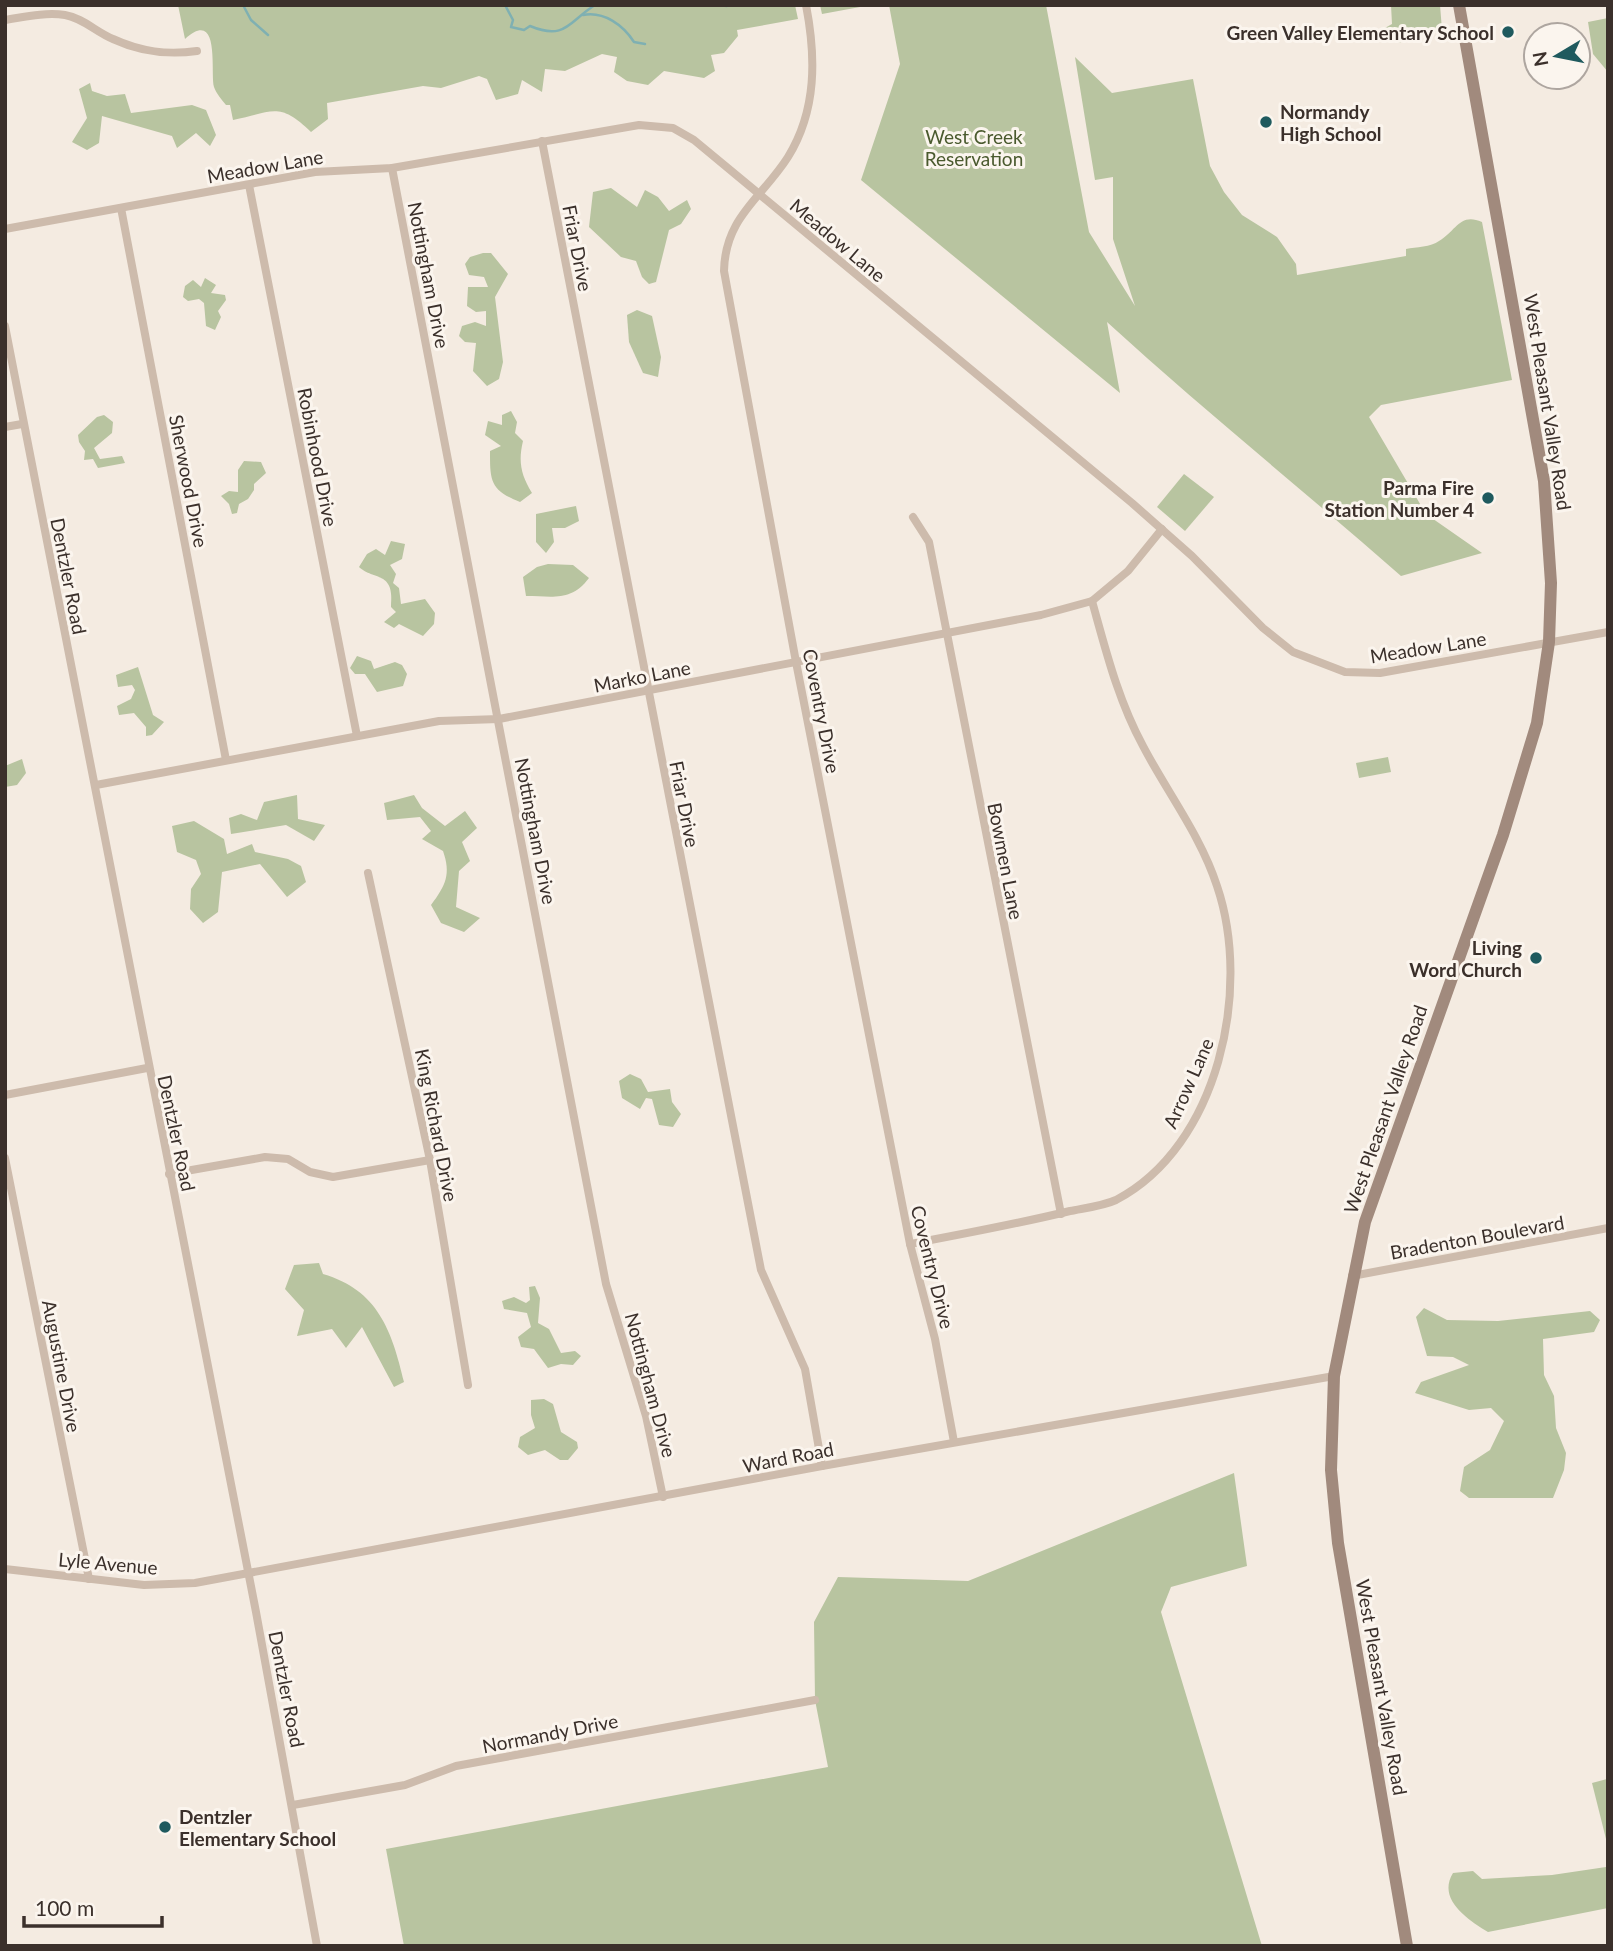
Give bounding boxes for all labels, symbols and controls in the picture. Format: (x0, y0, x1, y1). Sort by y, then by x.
place label: Green Valley Elementary School (1227, 21, 1494, 44)
north arrow (1522, 21, 1592, 91)
marker: Green Valley Elementary School (1500, 24, 1516, 40)
text: N (1527, 50, 1552, 68)
place label: Normandy High School (1280, 100, 1382, 145)
marker: Normandy High School (1258, 114, 1274, 130)
park label: West Creek Reservation (925, 125, 1023, 170)
street label: Meadow Lane (205, 144, 325, 188)
street label: Meadow Lane (786, 193, 890, 287)
street label: Nottingham Drive (404, 200, 454, 350)
street label: Friar Drive (558, 203, 598, 293)
street label: West Pleasant Valley Road (1520, 292, 1576, 512)
street label: Robinhood Drive (293, 386, 343, 528)
street label: Sherwood Drive (165, 413, 213, 549)
place label: Parma Fire Station Number 4 (1325, 476, 1474, 521)
marker: Parma Fire Station Number 4 (1480, 490, 1496, 506)
street label: Dentzler Road (46, 516, 92, 636)
street label: Meadow Lane (1368, 626, 1488, 668)
street label: Coventry Drive (799, 647, 845, 775)
street label: Marko Lane (592, 655, 692, 697)
street label: Nottingham Drive (511, 756, 561, 906)
street label: Friar Drive (665, 759, 705, 849)
street label: Bowmen Lane (983, 801, 1029, 921)
place label: Living Word Church (1409, 936, 1522, 981)
marker: Living Word Church (1528, 950, 1544, 966)
street label: West Pleasant Valley Road (1338, 1002, 1432, 1216)
street label: Arrow Lane (1158, 1034, 1218, 1132)
street label: King Richard Drive (411, 1047, 463, 1203)
street label: Dentzler Road (153, 1073, 201, 1193)
street label: Coventry Drive (907, 1203, 959, 1331)
street label: Bradenton Boulevard (1388, 1210, 1566, 1264)
street label: Augustine Drive (38, 1298, 86, 1434)
street label: Nottingham Drive (621, 1310, 681, 1460)
street label: Ward Road (741, 1437, 835, 1477)
street label: Lyle Avenue (57, 1547, 159, 1579)
street label: West Pleasant Valley Road (1352, 1577, 1412, 1797)
street label: Dentzler Road (264, 1629, 310, 1749)
street label: Normandy Drive (480, 1709, 620, 1757)
place label: Dentzler Elementary School (179, 1805, 336, 1850)
marker: Dentzler Elementary School (157, 1819, 173, 1835)
scale bar (24, 1884, 163, 1928)
text: 100 m (35, 1895, 94, 1920)

